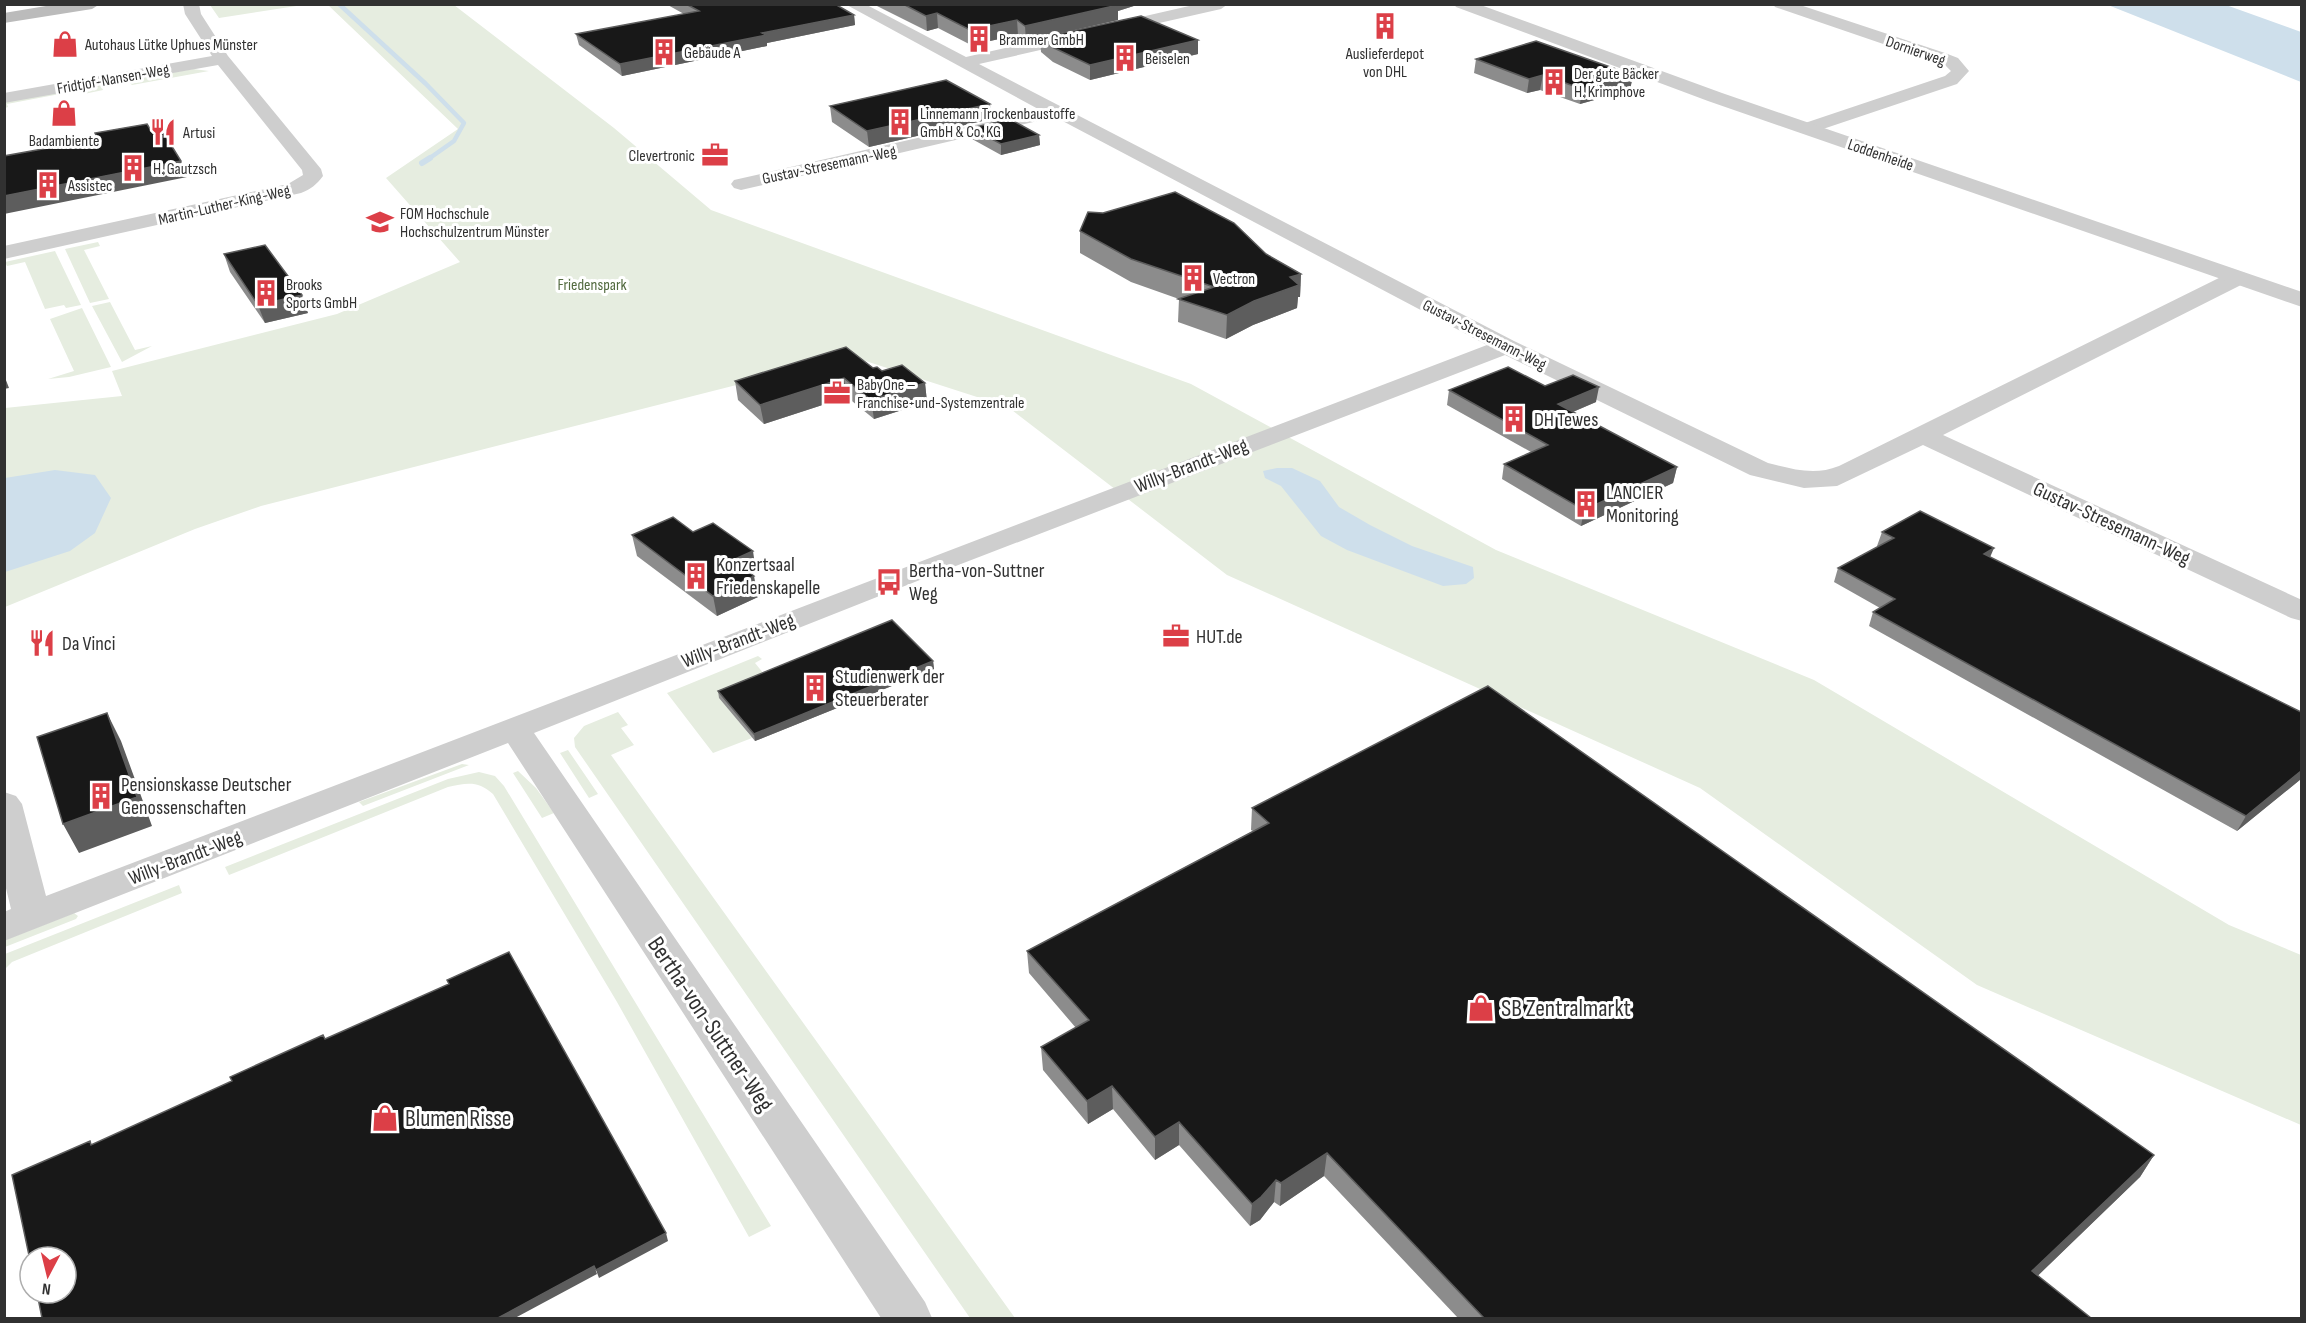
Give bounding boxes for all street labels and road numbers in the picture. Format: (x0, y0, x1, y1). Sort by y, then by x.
street label: Dornierweg (1883, 32, 1948, 70)
street label: Fridtjof-Nansen-Weg (56, 60, 171, 99)
street label: Loddenheide (1845, 135, 1916, 176)
street label: Gustav-Stresemann-Weg (761, 142, 898, 189)
street label: Martin-Luther-King-Weg (157, 181, 292, 230)
street label: Gustav-Stresemann-Weg (1419, 296, 1549, 375)
street label: Willy-Brandt-Weg (1131, 433, 1251, 499)
street label: Gustav-Stresemann-Weg (2029, 477, 2194, 571)
street label: Willy-Brandt-Weg (678, 608, 798, 674)
street label: Willy-Brandt-Weg (125, 825, 245, 891)
street label: Bertha-von-Suttner-Weg (641, 931, 780, 1117)

